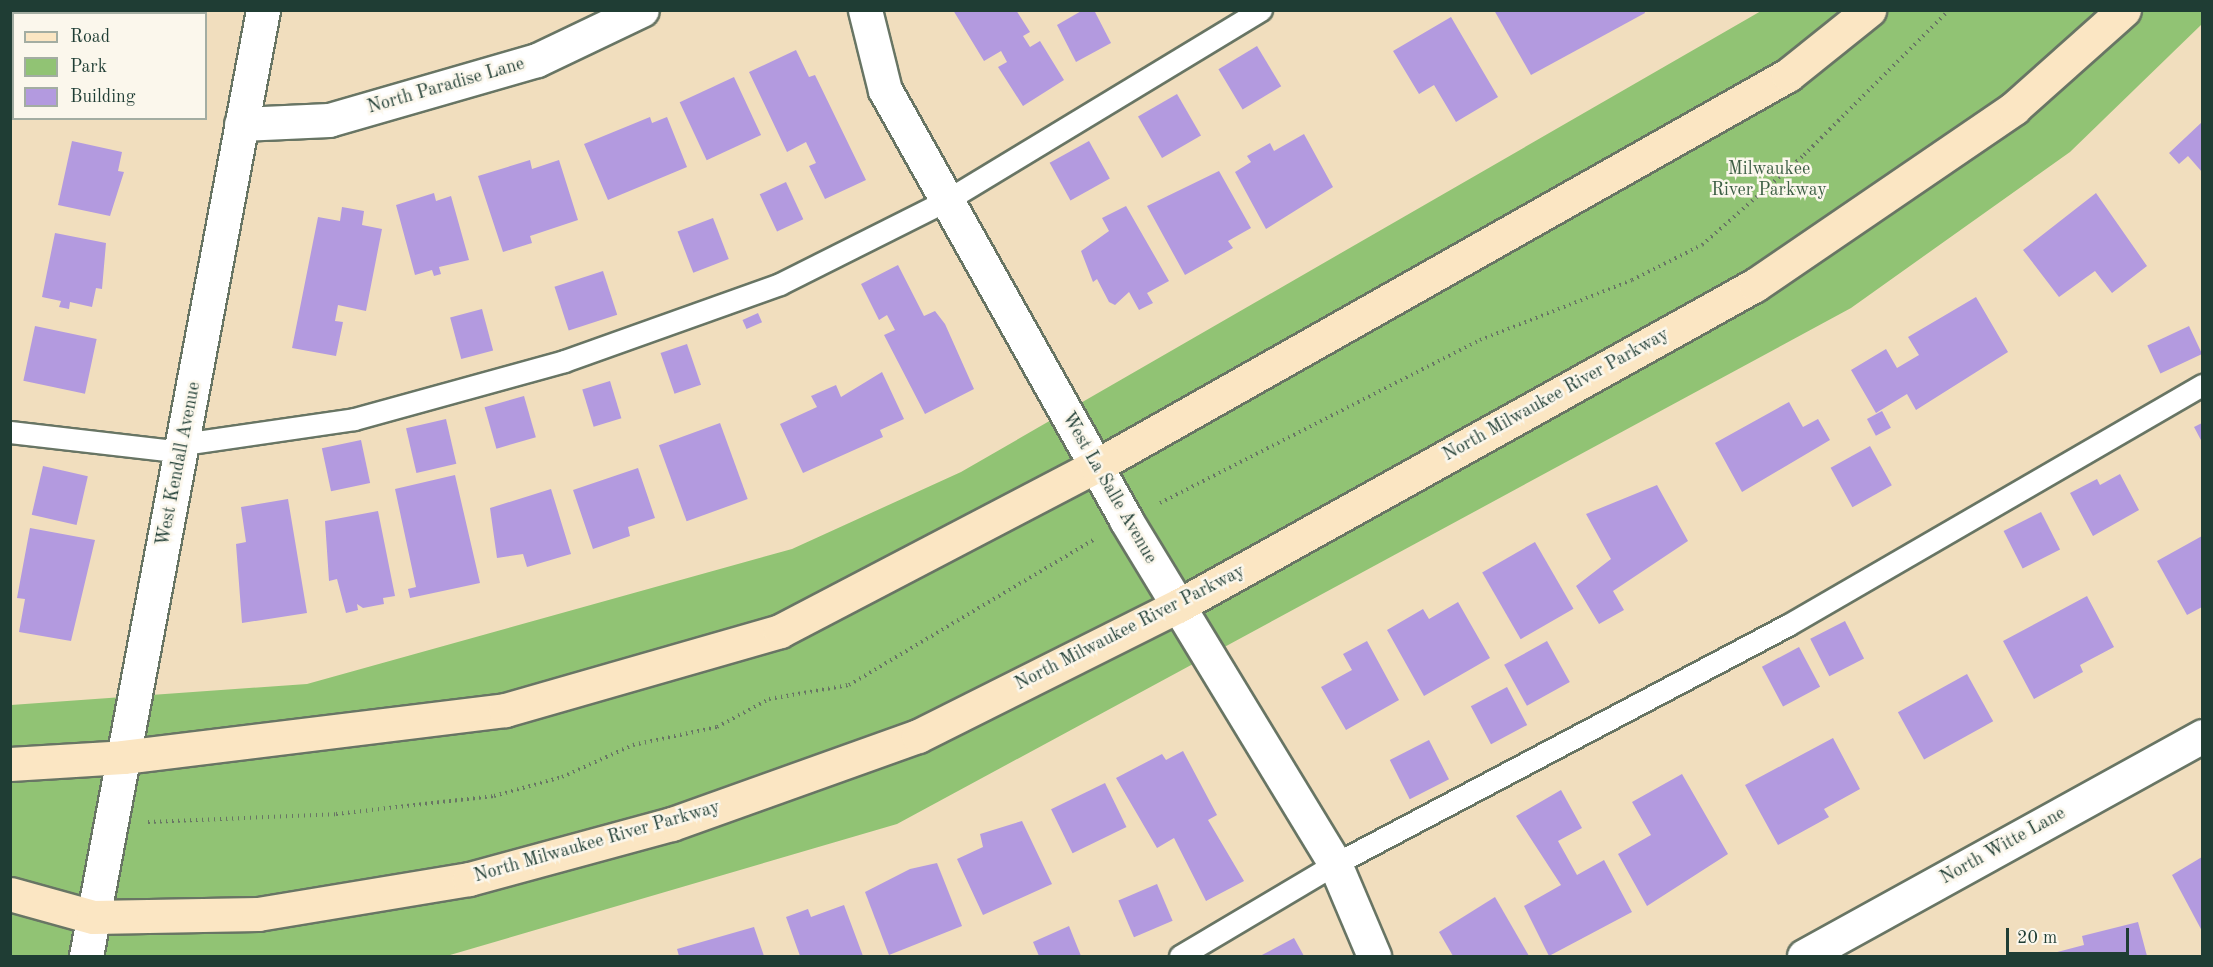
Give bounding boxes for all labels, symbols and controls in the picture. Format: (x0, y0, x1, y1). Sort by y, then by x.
legend (12, 12, 207, 120)
text: Road (70, 28, 110, 46)
street label: North Paradise Lane (365, 53, 527, 119)
text: Park (70, 58, 107, 76)
text: Building (70, 88, 135, 106)
park label: Milwaukee River Parkway (1711, 159, 1827, 201)
street label: North Milwaukee River Parkway (1439, 324, 1673, 466)
street label: West Kendall Avenue (152, 380, 206, 548)
street label: West La Salle Avenue (1057, 408, 1161, 568)
street label: North Milwaukee River Parkway (1012, 561, 1248, 695)
street label: North Milwaukee River Parkway (472, 797, 722, 887)
street label: North Witte Lane (1937, 803, 2069, 889)
scale bar (2009, 916, 2132, 954)
text: 20 m (2017, 929, 2057, 947)

